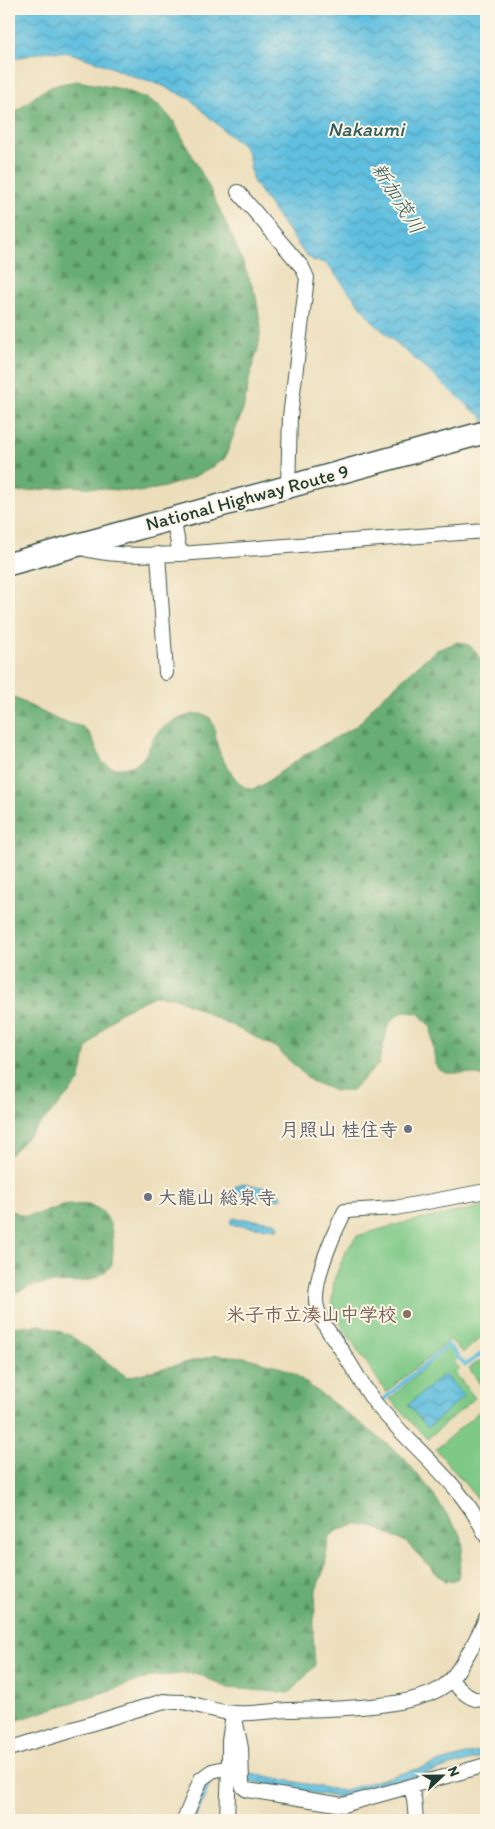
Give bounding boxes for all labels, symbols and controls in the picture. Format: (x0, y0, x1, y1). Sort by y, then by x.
water label: Nakaumi (328, 117, 406, 141)
water label: 新加茂川 (367, 158, 429, 238)
street label: National Highway Route 9 (143, 459, 351, 536)
place label: 月照山 桂住寺 (280, 1118, 398, 1141)
marker: 月照山 桂住寺 (402, 1123, 414, 1135)
place label: 大龍山 総泉寺 (158, 1186, 276, 1209)
marker: 大龍山 総泉寺 (142, 1191, 154, 1203)
place label: 米子市立湊山中学校 (226, 1303, 397, 1326)
marker: 米子市立湊山中学校 (401, 1308, 413, 1320)
north arrow (418, 1752, 468, 1802)
text: N (444, 1764, 463, 1779)

